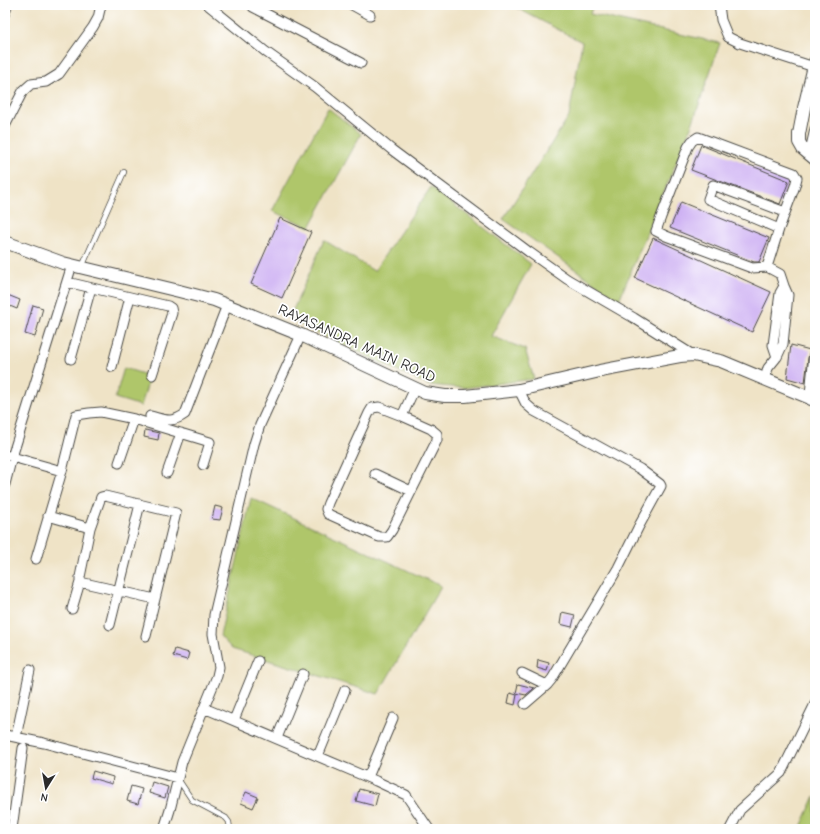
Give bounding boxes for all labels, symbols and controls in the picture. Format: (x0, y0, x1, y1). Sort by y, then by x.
street label: RAYASANDRA MAIN ROAD (275, 300, 439, 386)
north arrow (26, 768, 66, 808)
text: N (39, 790, 49, 804)

